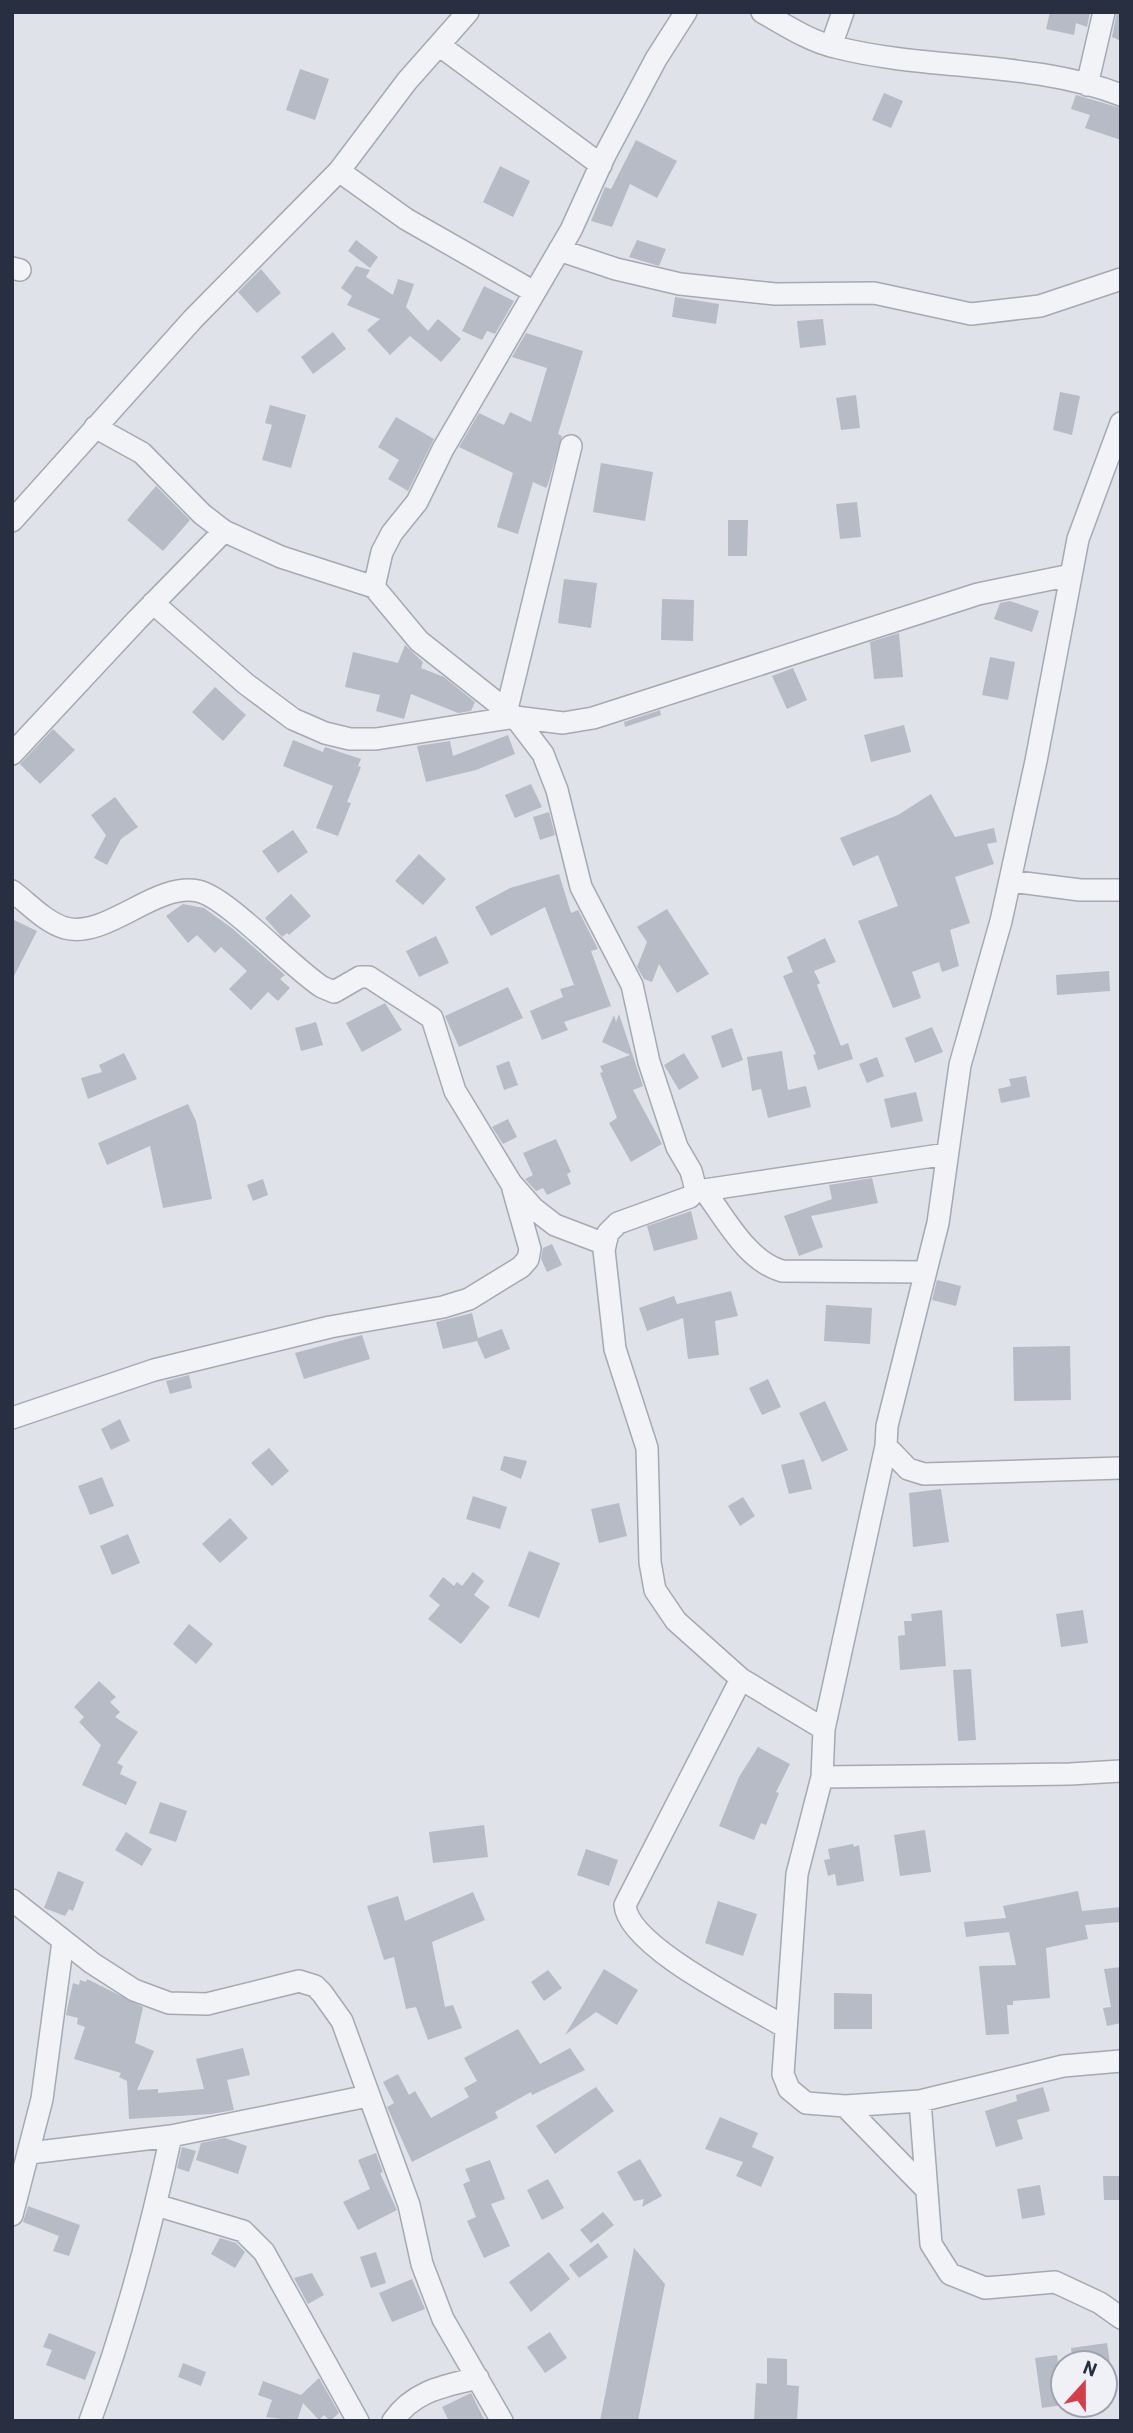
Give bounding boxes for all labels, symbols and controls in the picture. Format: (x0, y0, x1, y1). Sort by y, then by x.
north arrow (1049, 2349, 1119, 2419)
text: N (1080, 2355, 1100, 2381)

